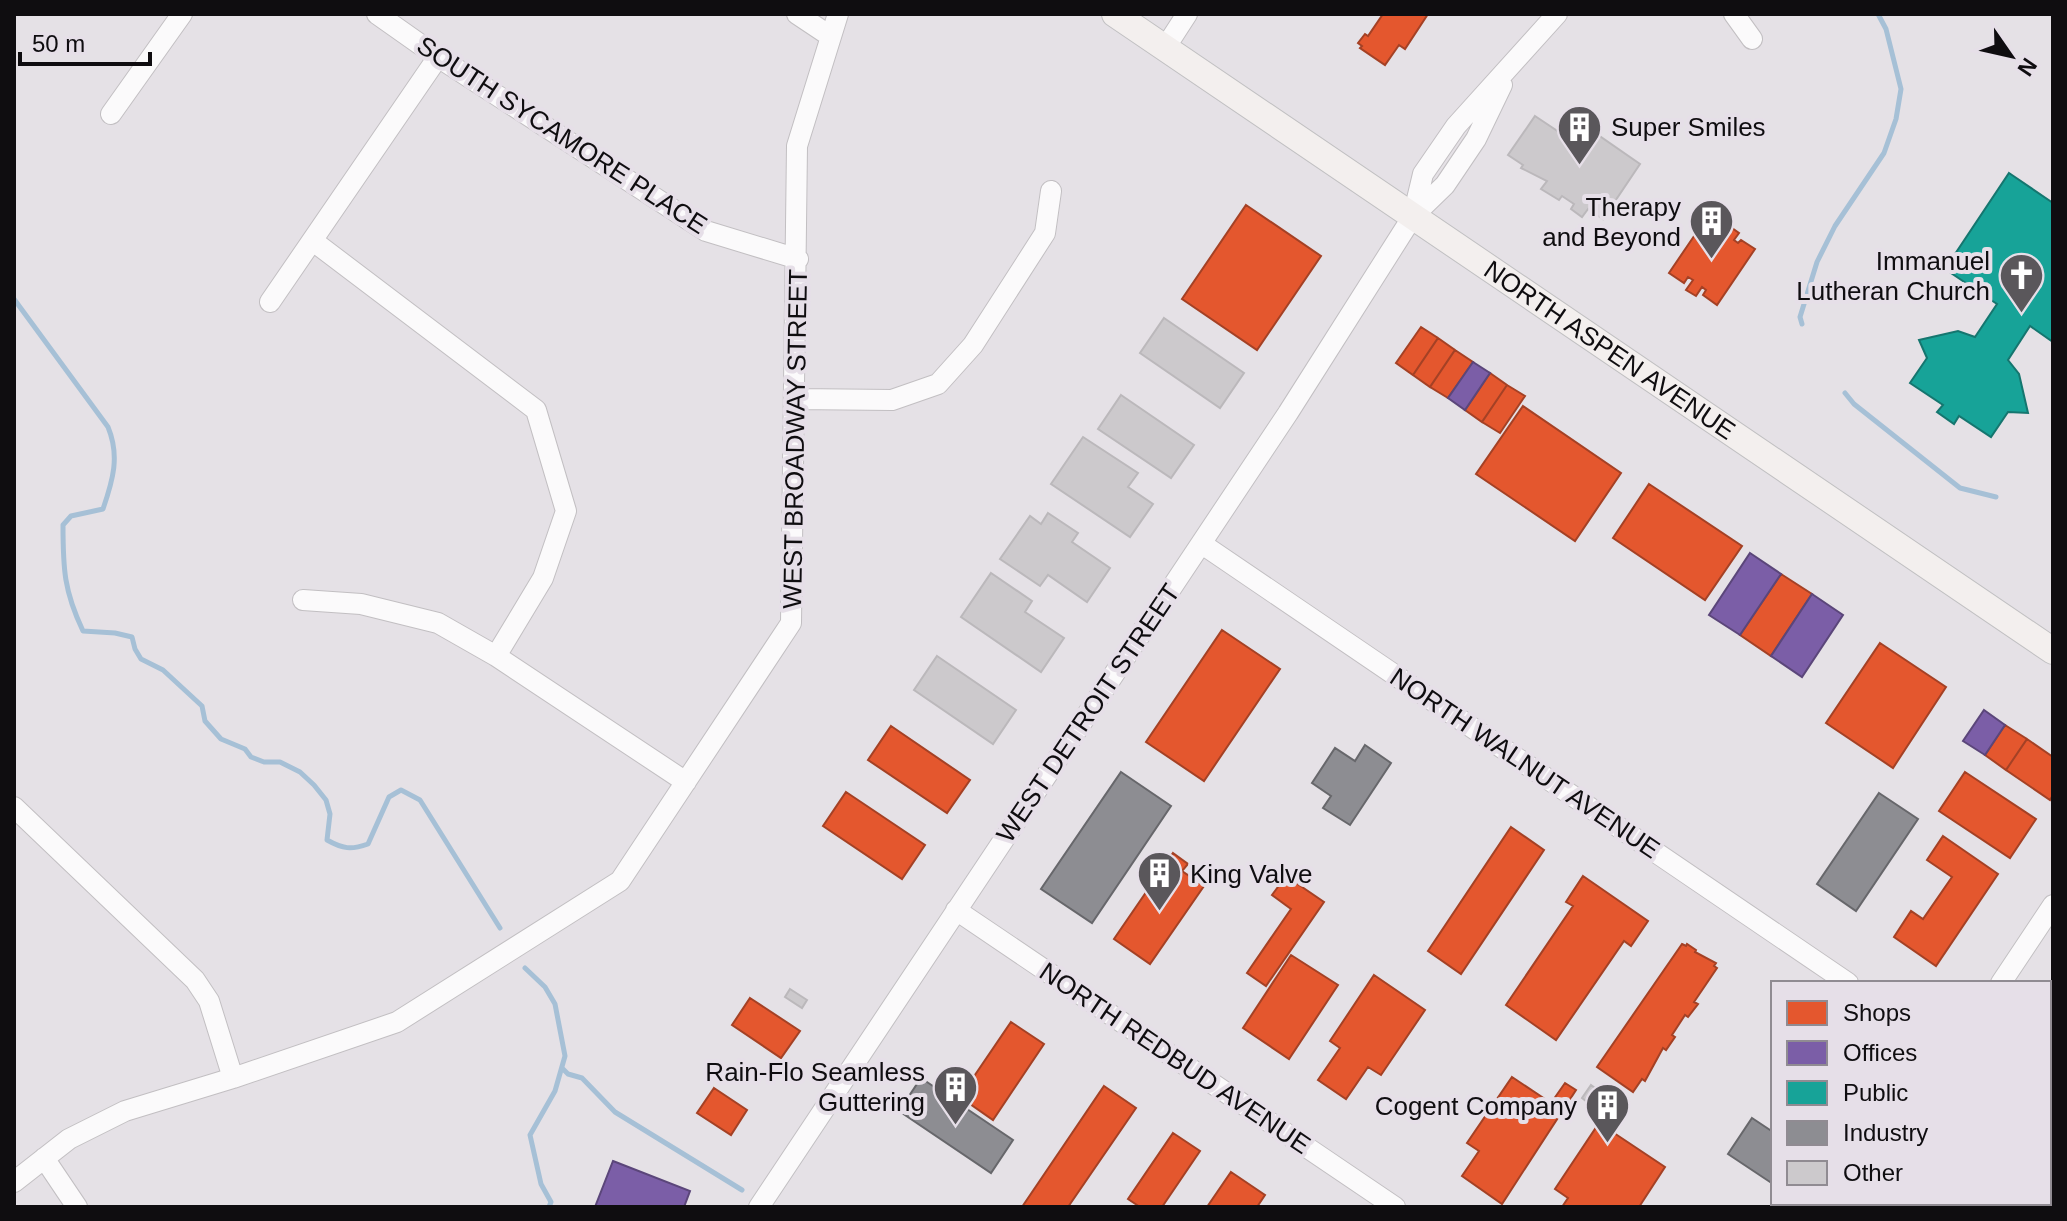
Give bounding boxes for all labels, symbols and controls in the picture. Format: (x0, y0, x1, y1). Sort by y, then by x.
scale bar (20, 16, 150, 66)
north arrow (1971, 16, 2051, 96)
text: 50 m (32, 30, 85, 57)
street label: SOUTH SYCAMORE PLACE (411, 30, 713, 240)
text: N (2012, 53, 2042, 80)
building icon: Super Smiles (1556, 103, 1604, 166)
place label: Super Smiles (1611, 112, 1766, 142)
place label: Therapy and Beyond (1542, 192, 1681, 252)
building icon: Therapy and Beyond (1688, 198, 1736, 261)
place label: Immanuel Lutheran Church (1796, 246, 1990, 306)
church icon: Immanuel Lutheran Church (1997, 252, 2045, 315)
street label: NORTH ASPEN AVENUE (1479, 254, 1741, 446)
street label: WEST BROADWAY STREET (777, 269, 813, 609)
street label: WEST DETROIT STREET (990, 578, 1186, 848)
street label: NORTH WALNUT AVENUE (1385, 662, 1665, 864)
building icon: King Valve (1135, 850, 1183, 913)
place label: King Valve (1190, 859, 1312, 889)
street label: NORTH REDBUD AVENUE (1034, 956, 1316, 1160)
legend (1771, 981, 2051, 1205)
text: Shops (1843, 999, 1911, 1026)
text: Offices (1843, 1039, 1917, 1066)
place label: Rain-Flo Seamless Guttering (705, 1057, 925, 1117)
building icon: Rain-Flo Seamless Guttering (932, 1063, 980, 1126)
text: Public (1843, 1079, 1908, 1106)
building icon: Cogent Company (1584, 1082, 1632, 1145)
place label: Cogent Company (1375, 1091, 1577, 1121)
text: Industry (1843, 1119, 1928, 1146)
text: Other (1843, 1159, 1903, 1186)

